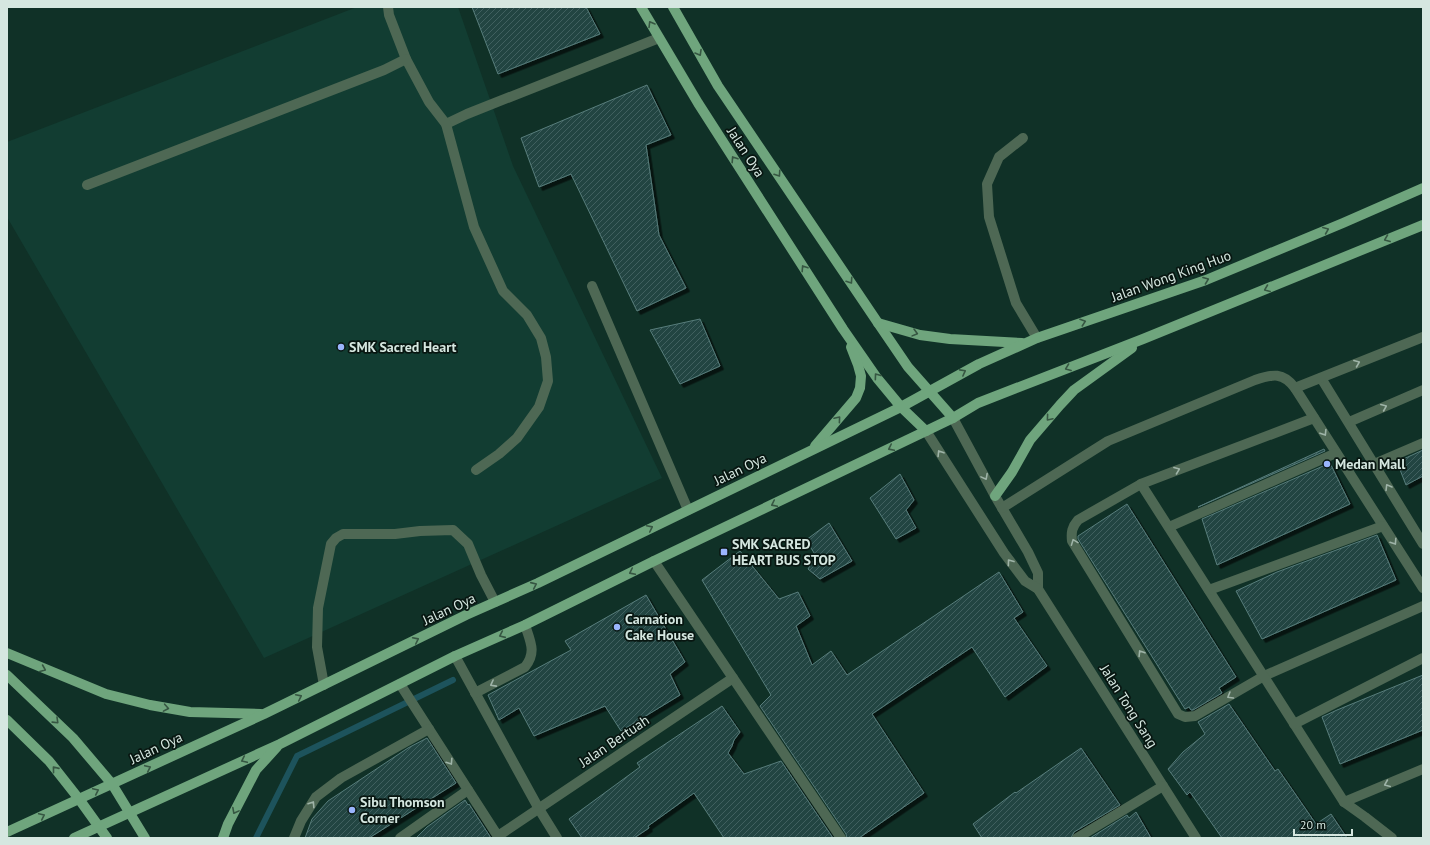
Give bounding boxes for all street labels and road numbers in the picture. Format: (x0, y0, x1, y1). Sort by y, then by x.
street label: Jalan Oya (723, 123, 769, 181)
street label: Jalan Wong King Huo (1108, 246, 1233, 306)
street label: Jalan Oya (710, 449, 769, 490)
street label: Jalan Oya (419, 589, 478, 629)
street label: Jalan Tong Sang (1096, 660, 1162, 751)
street label: Jalan Bertuah (575, 711, 653, 772)
street label: Jalan Oya (126, 728, 185, 768)

